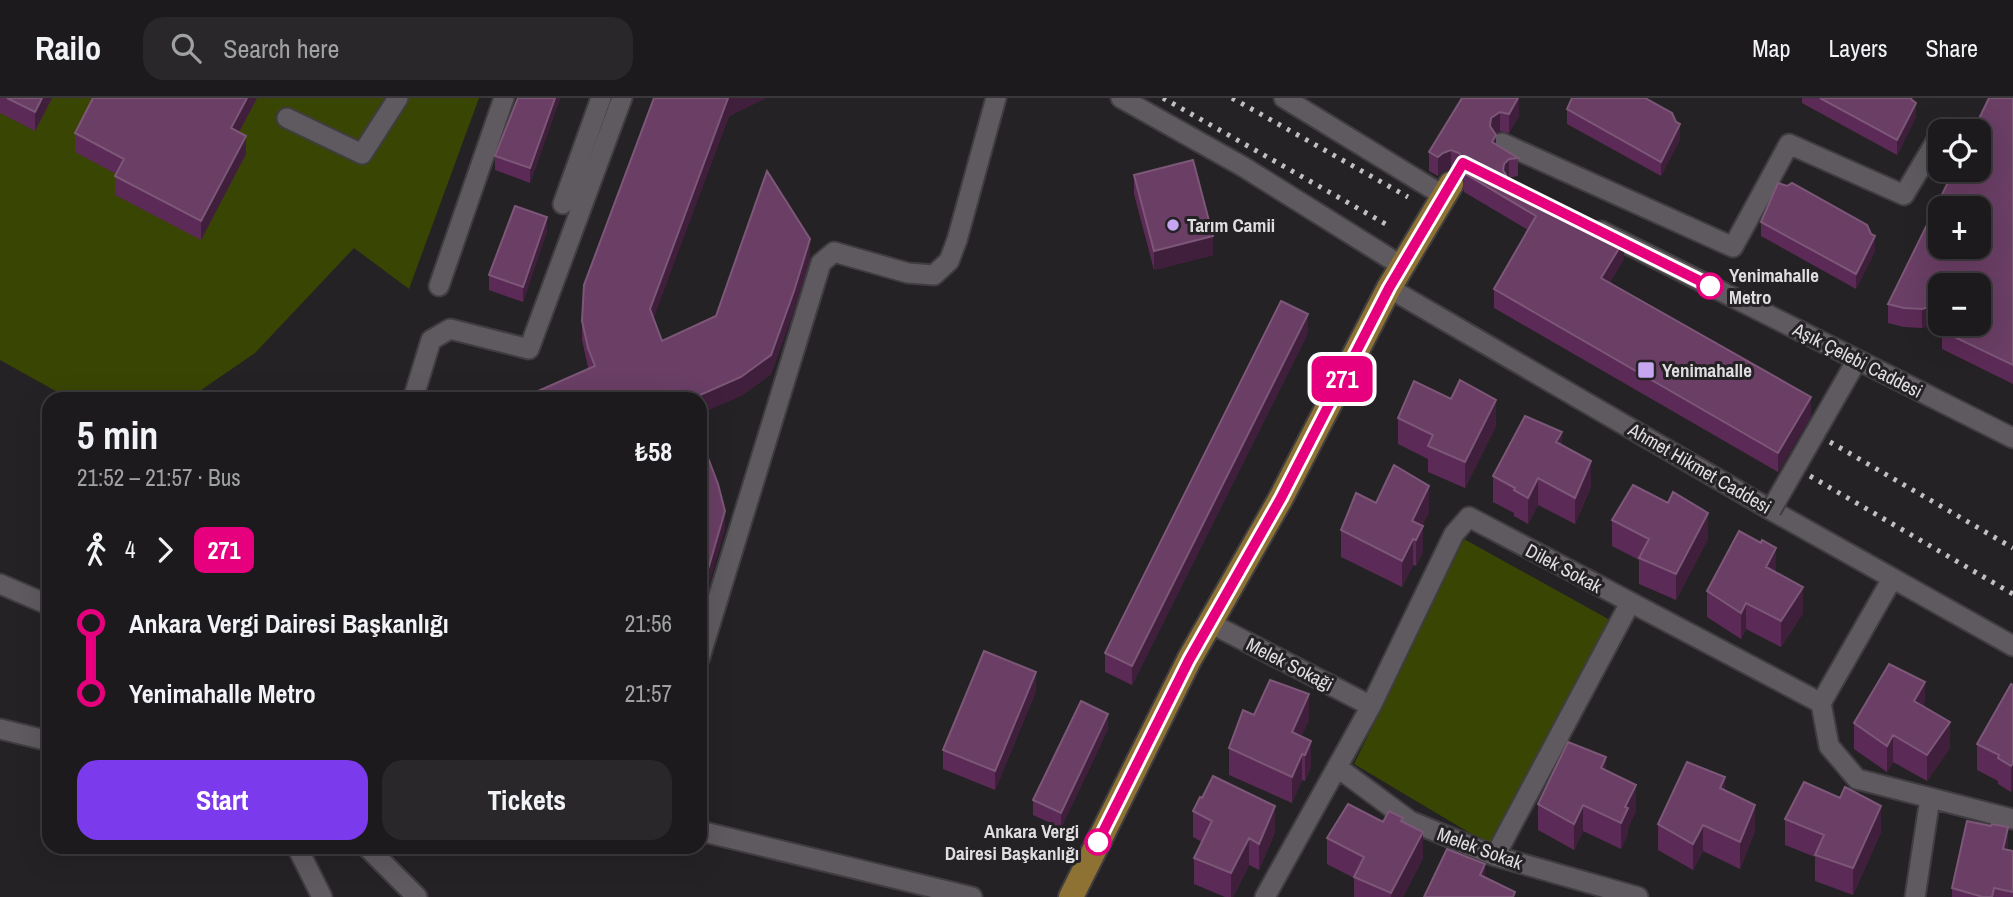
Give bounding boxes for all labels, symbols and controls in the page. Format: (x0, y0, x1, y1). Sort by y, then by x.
search box (143, 17, 633, 80)
text: Railo (35, 26, 101, 70)
icon: search (167, 29, 205, 67)
text: Search here (223, 31, 339, 66)
text: Map (1752, 32, 1790, 64)
text: Layers (1828, 32, 1887, 64)
text: Share (1925, 32, 1978, 64)
map controls (1928, 119, 1991, 336)
button: locate (1928, 119, 1991, 182)
button: + (1928, 196, 1991, 259)
place label: Tarım Camii (1187, 212, 1275, 238)
marker: Tarım Camii (1165, 217, 1181, 233)
place label: Yenimahalle Metro (1729, 262, 1819, 310)
marker: Yenimahalle Metro (1697, 273, 1723, 299)
button: − (1928, 273, 1991, 336)
street label: Aşık Çelebi Caddesi (1788, 316, 1927, 404)
line badge: 271 (1302, 356, 1382, 402)
place label: Yenimahalle (1662, 357, 1752, 383)
marker: Yenimahalle (1636, 360, 1656, 380)
text: 271 (1326, 363, 1358, 395)
text: 5 min (77, 410, 158, 461)
street label: Ahmet Hikmet Caddesi (1623, 416, 1776, 520)
text: ₺58 (635, 434, 672, 469)
text: 21:52 – 21:57 · Bus (77, 462, 241, 493)
icon: walk (77, 531, 115, 569)
icon: forward (146, 531, 184, 569)
text: 4 (125, 534, 136, 565)
text: 271 (208, 534, 240, 566)
street label: Dilek Sokak (1521, 537, 1607, 599)
text: Ankara Vergi Dairesi Başkanlığı (129, 606, 449, 641)
text: 21:56 (625, 608, 672, 639)
street label: Melek Sokaği (1242, 631, 1338, 697)
text: Yenimahalle Metro (129, 676, 316, 711)
text: 21:57 (625, 678, 672, 709)
button: Start (77, 760, 368, 840)
button: Tickets (382, 760, 672, 840)
place label: Ankara Vergi Dairesi Başkanlığı (945, 818, 1079, 866)
street label: Melek Sokak (1434, 821, 1527, 876)
marker: Ankara Vergi Dairesi Başkanlığı (1085, 829, 1111, 855)

